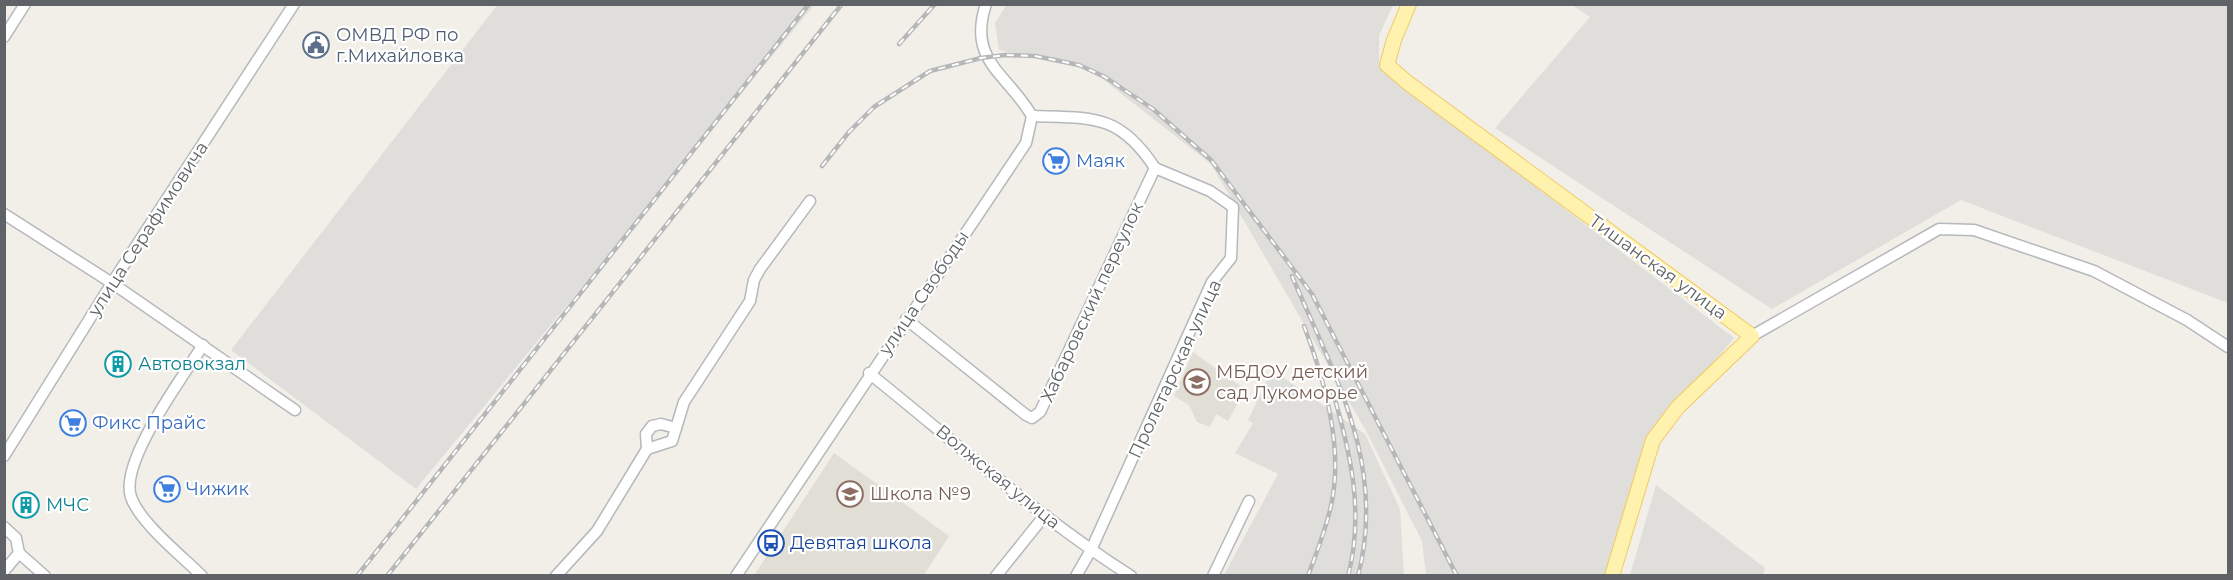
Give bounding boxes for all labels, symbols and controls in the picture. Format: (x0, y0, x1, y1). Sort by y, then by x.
place label: ОМВД РФ по г.Михайловка (336, 24, 464, 67)
public building icon: ОМВД РФ по г.Михайловка (301, 30, 331, 60)
street label: улица Серафимовича (83, 137, 213, 321)
supermarket icon: Mаяк (1041, 146, 1071, 176)
place label: Mаяк (1076, 150, 1126, 172)
street label: Хабаровский переулок (1036, 198, 1148, 406)
street label: Тишанская улица (1585, 210, 1731, 324)
street label: улица Свободы (874, 227, 974, 360)
street label: Пролетарская улица (1124, 276, 1226, 462)
building icon: Автовокзал (103, 349, 133, 379)
place label: Автовокзал (138, 353, 246, 375)
place label: МБДОУ детский сад Лукоморье (1216, 361, 1368, 404)
school or university icon: МБДОУ детский сад Лукоморье (1182, 367, 1212, 397)
supermarket icon: Фикс Прайс (58, 408, 88, 438)
place label: Фикс Прайс (92, 412, 206, 434)
street label: Волжская улица (931, 420, 1065, 534)
supermarket icon: Чижик (152, 474, 182, 504)
place label: Чижик (186, 478, 250, 500)
school or university icon: Школа №9 (835, 479, 865, 509)
place label: Школа №9 (870, 483, 971, 505)
building icon: МЧС (11, 490, 41, 520)
place label: МЧС (46, 494, 89, 516)
bus stop icon: Девятая школа (756, 528, 786, 558)
place label: Девятая школа (790, 532, 932, 554)

